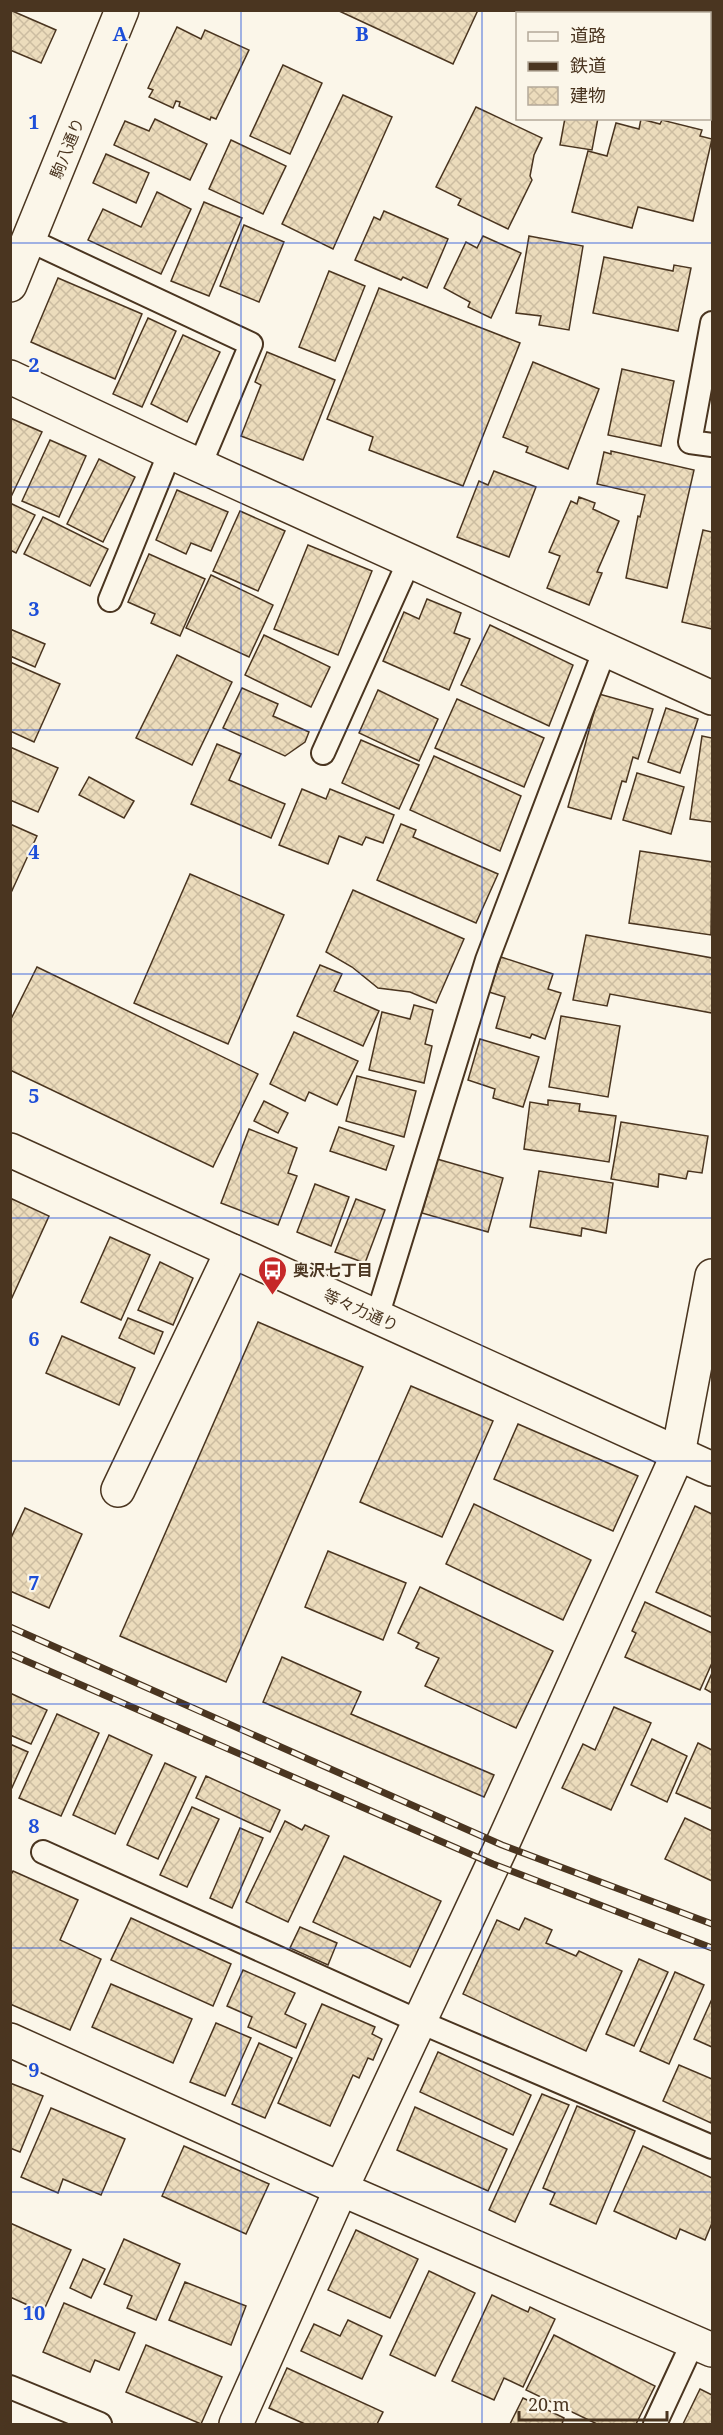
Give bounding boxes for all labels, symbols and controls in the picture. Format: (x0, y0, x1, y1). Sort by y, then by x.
legend (516, 12, 711, 120)
text: A (112, 20, 128, 47)
text: B (355, 20, 369, 47)
text: 道路 (570, 23, 606, 47)
text: 鉄道 (570, 53, 606, 77)
text: 建物 (570, 83, 606, 107)
text: 1 (28, 108, 40, 135)
street label: 駒八通り (45, 114, 89, 182)
text: 2 (28, 351, 40, 378)
text: 3 (28, 595, 40, 622)
text: 4 (28, 838, 40, 865)
text: 5 (28, 1082, 40, 1109)
bus stop icon: 奥沢七丁目 (256, 1254, 288, 1296)
place label: 奥沢七丁目 (293, 1259, 373, 1281)
street label: 等々力通り (320, 1284, 402, 1336)
text: 6 (28, 1325, 40, 1352)
text: 7 (28, 1569, 40, 1596)
text: 8 (28, 1812, 40, 1839)
text: 9 (28, 2056, 40, 2083)
text: 10 (23, 2299, 45, 2326)
scale bar (519, 2384, 668, 2422)
text: 20 m (528, 2392, 570, 2416)

